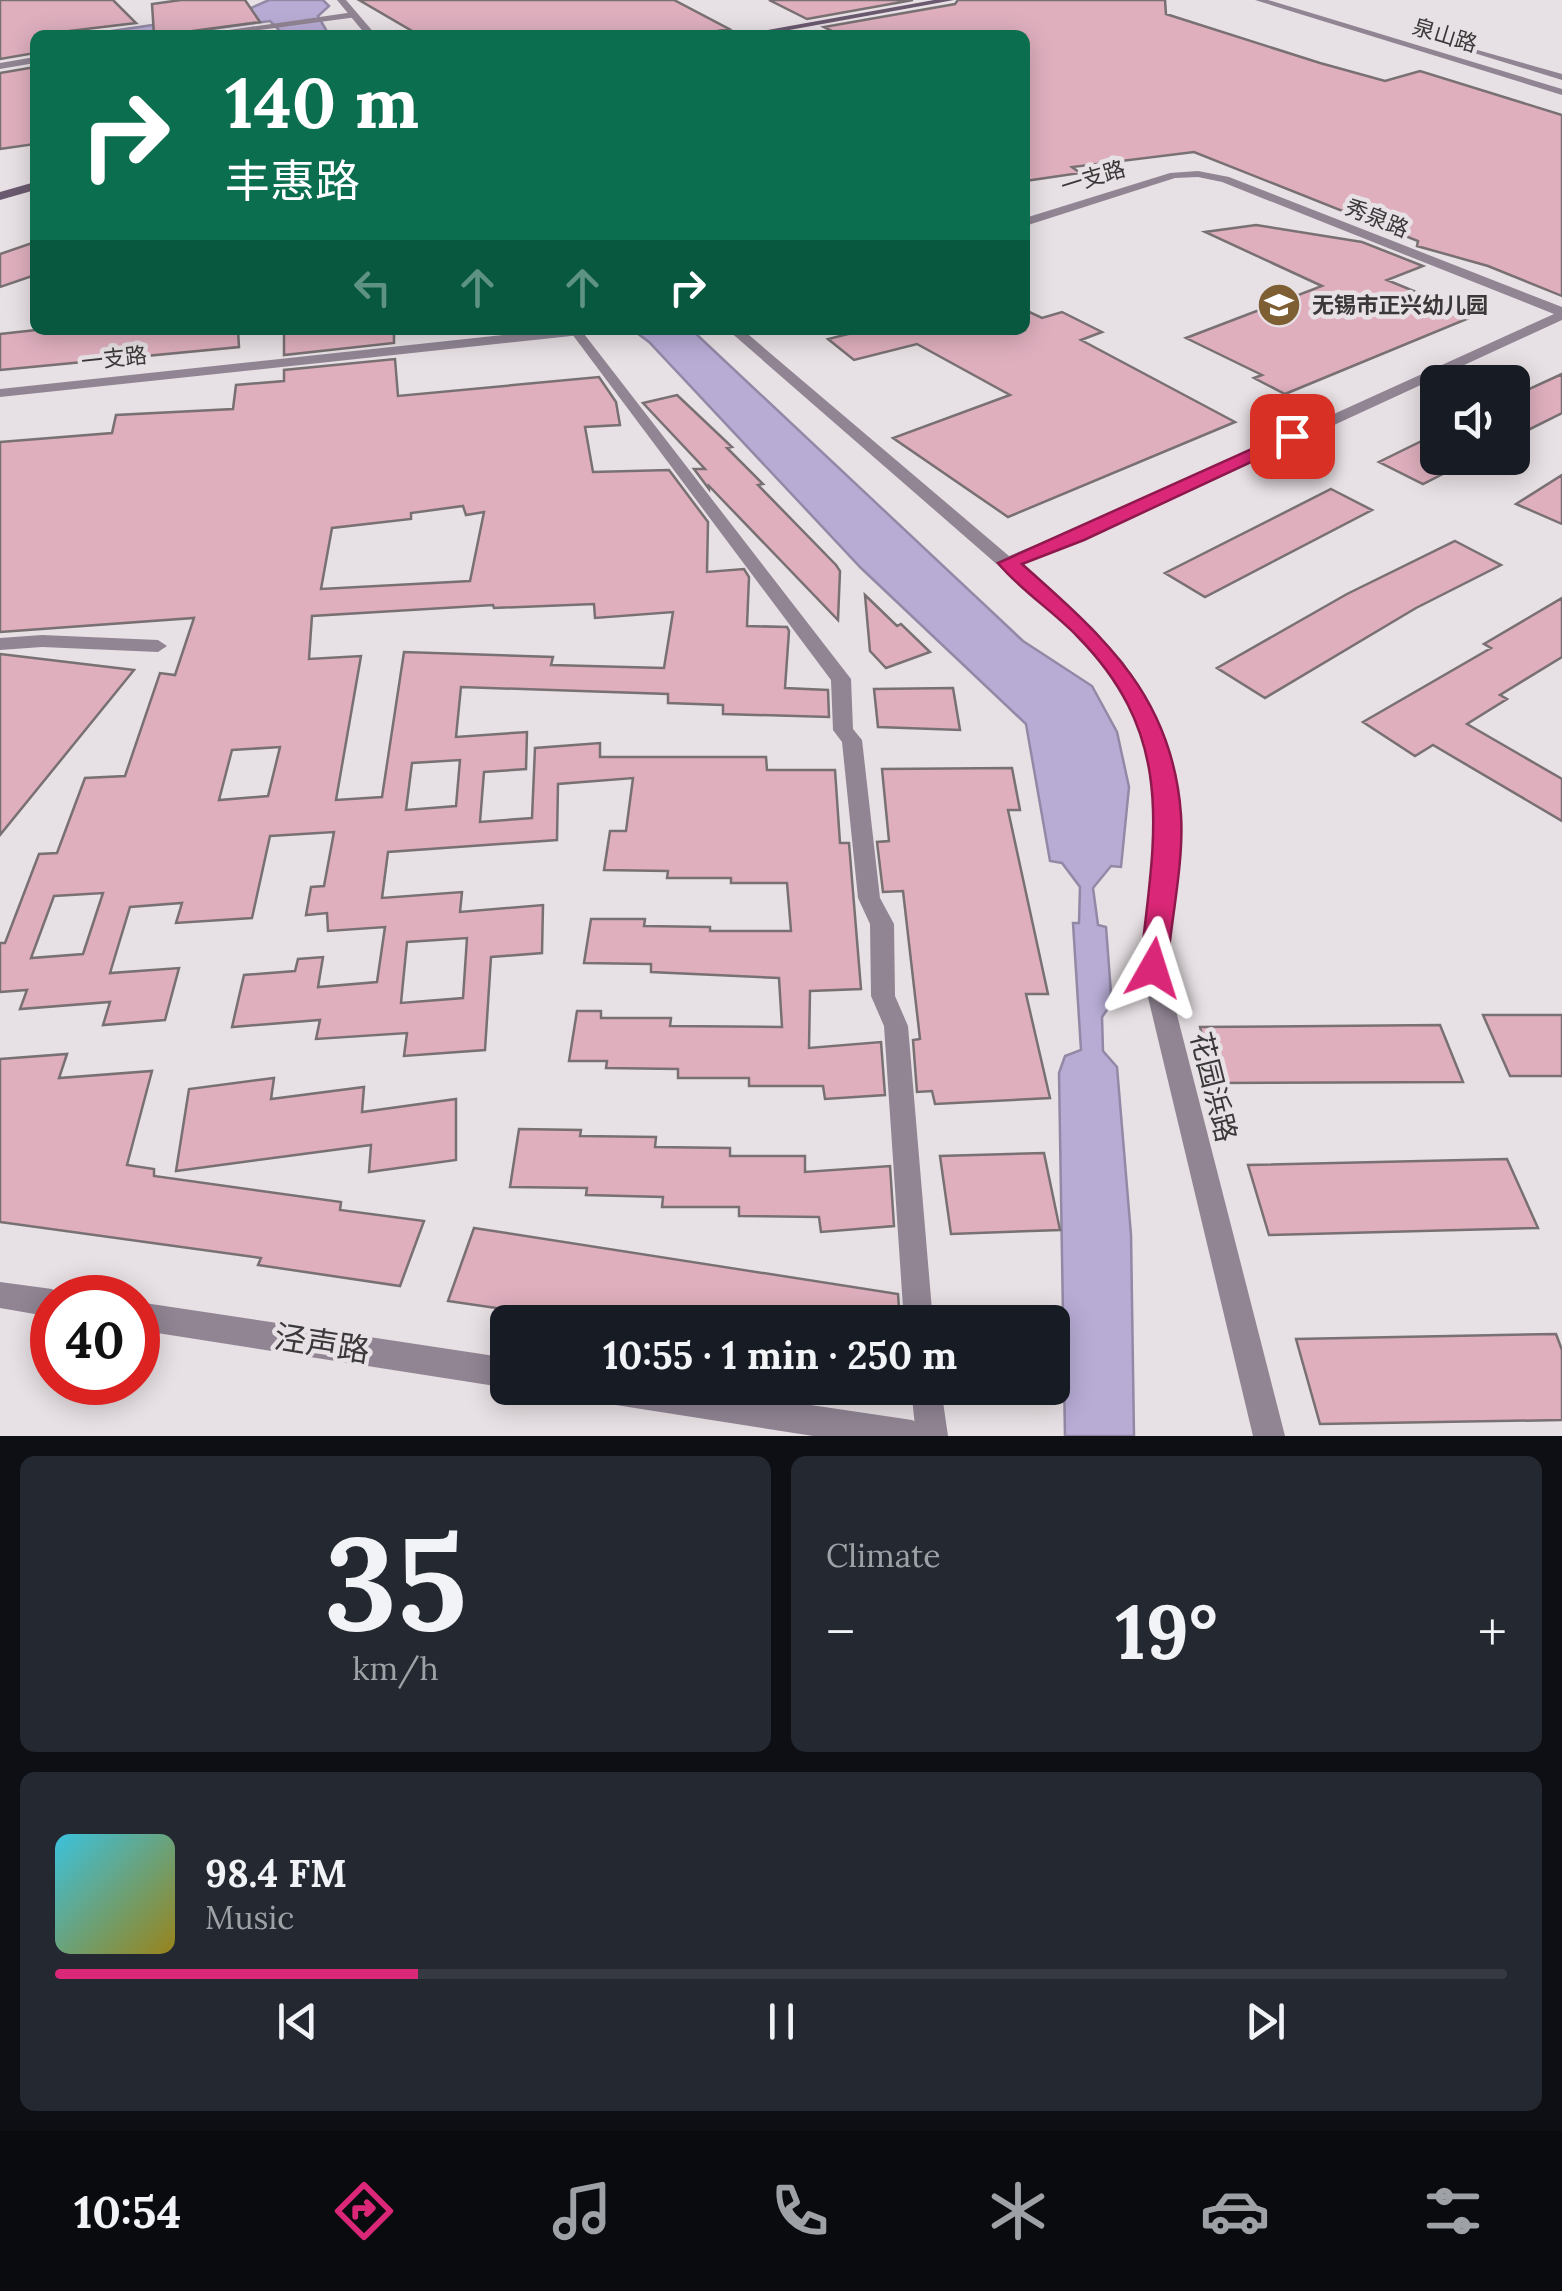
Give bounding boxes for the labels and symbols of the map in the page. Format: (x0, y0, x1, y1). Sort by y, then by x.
street label: 泉山路 (1409, 12, 1481, 58)
street label: 一支路 (1057, 154, 1129, 200)
street label: 秀泉路 (1341, 193, 1413, 243)
school or university icon: 无锡市正兴幼儿园 (1256, 282, 1302, 328)
place label: 无锡市正兴幼儿园 (1312, 291, 1488, 319)
street label: 一支路 (80, 341, 148, 375)
pin (1250, 394, 1335, 479)
position arrow (1101, 916, 1205, 1020)
street label: 花园浜路 (1183, 1028, 1245, 1146)
speed limit sign: 40 (30, 1275, 160, 1405)
street label: 泾声路 (271, 1316, 373, 1371)

